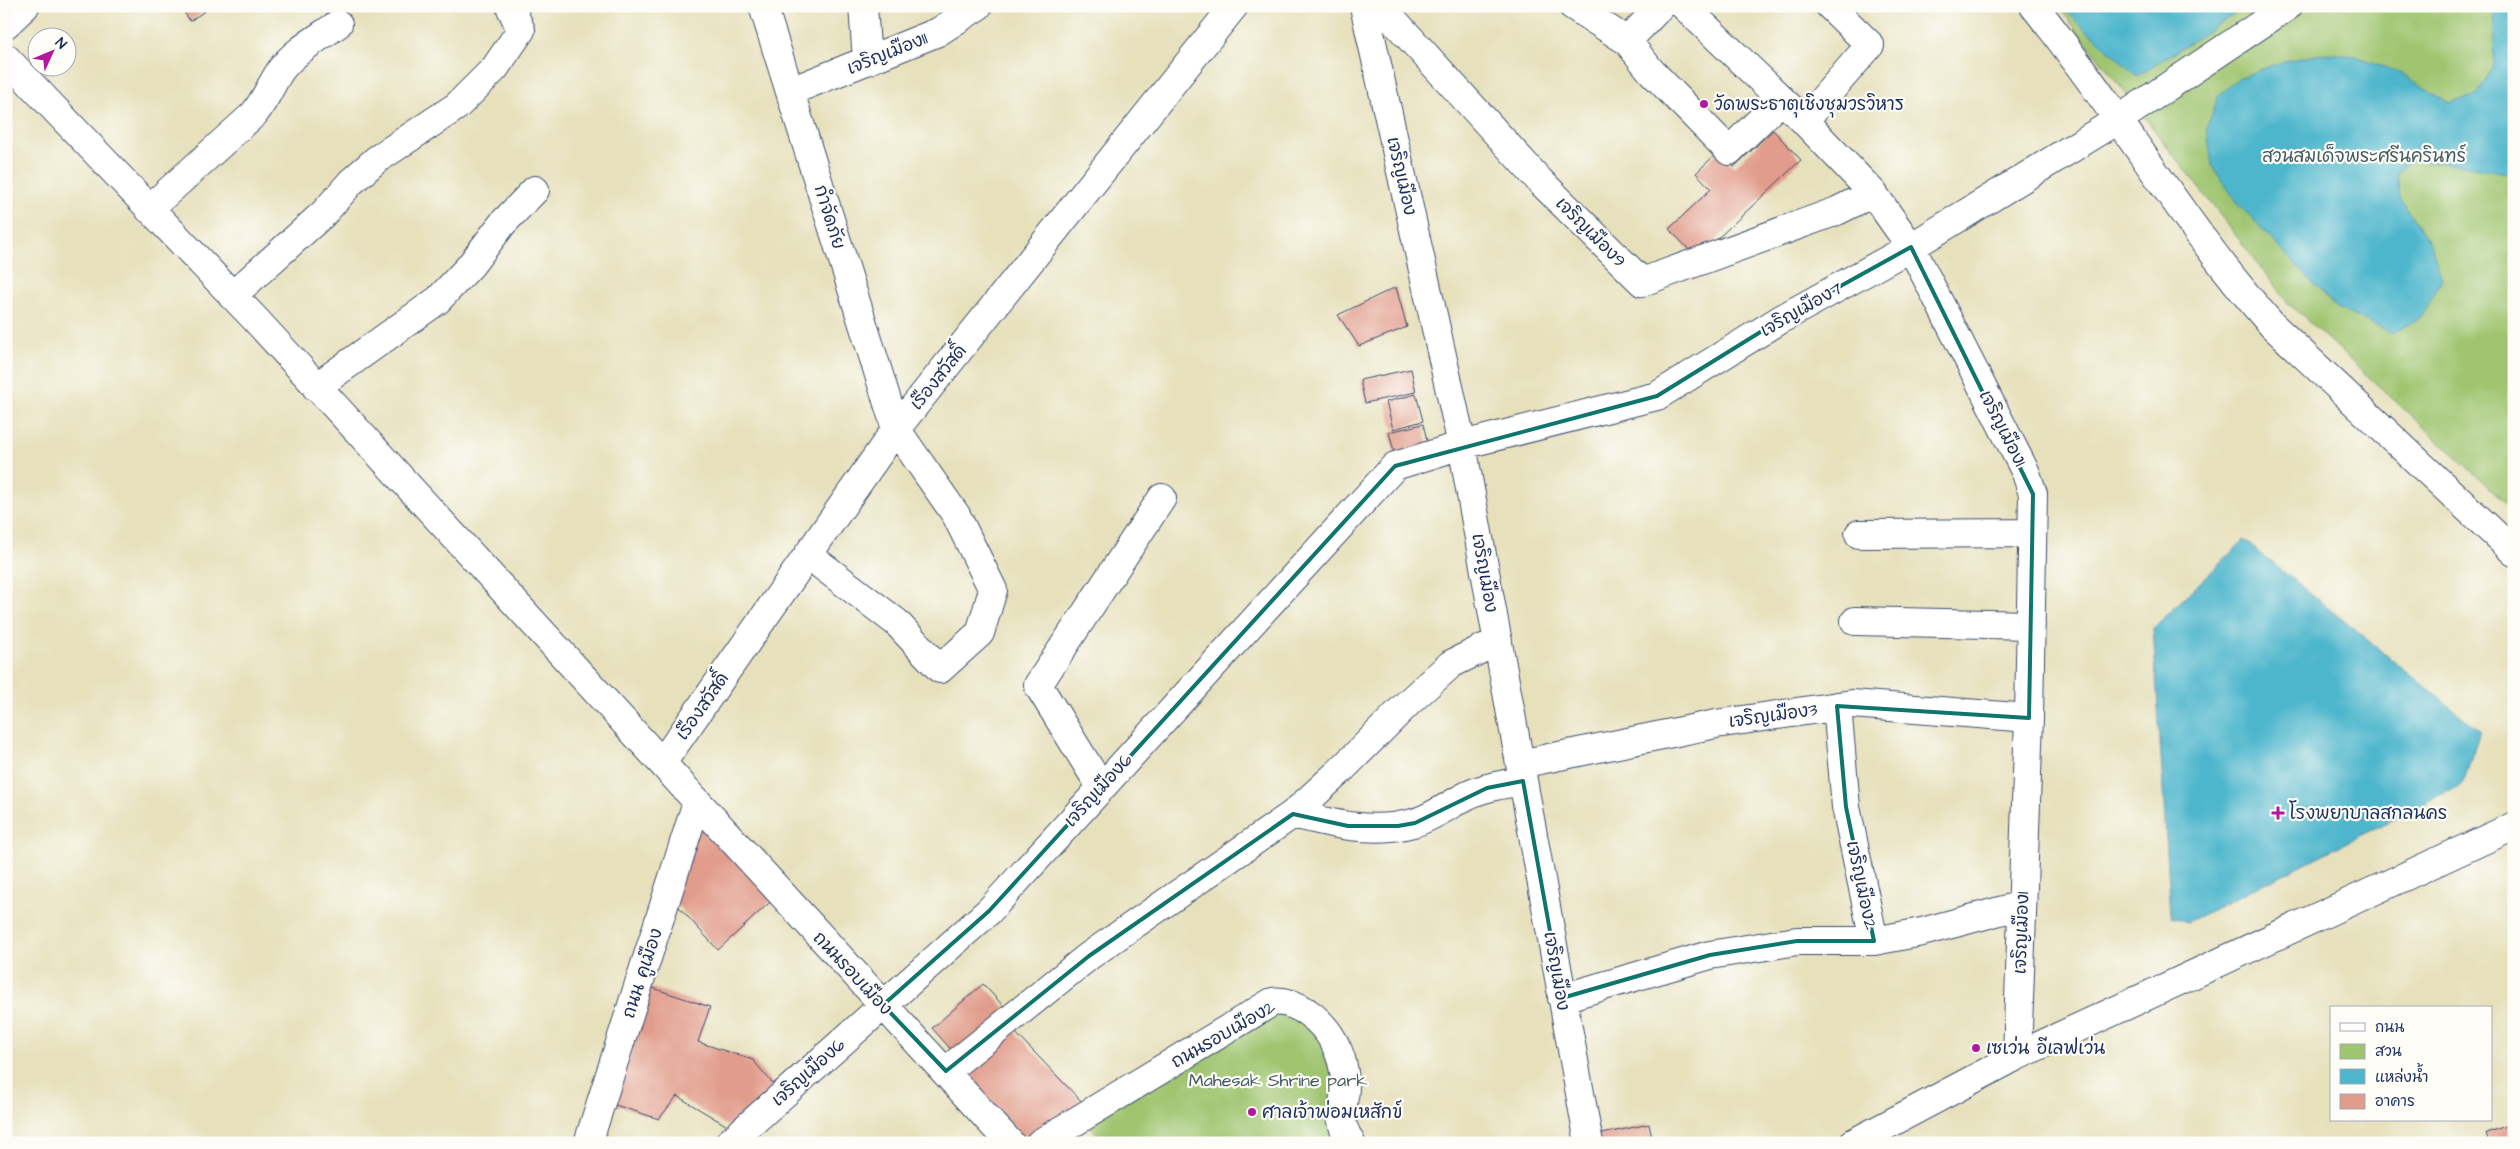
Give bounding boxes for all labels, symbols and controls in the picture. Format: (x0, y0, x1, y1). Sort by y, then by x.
street label: เจริญเมือง11 (843, 26, 931, 81)
north arrow (28, 28, 78, 78)
text: N (50, 34, 71, 54)
place label: วัดพระธาตุเชิงชุมวรวิหาร (1714, 92, 1904, 118)
marker: วัดพระธาตุเชิงชุมวรวิหาร (1698, 98, 1710, 110)
street label: เจริญเมือง (1380, 134, 1423, 218)
park label: สวนสมเด็จพระศรีนครินทร์ (2262, 143, 2467, 169)
street label: กำจัดภัย (808, 182, 851, 252)
street label: เจริญเมือง9 (1550, 192, 1631, 273)
street label: เจริญเมือง7 (1755, 276, 1847, 343)
street label: เรืองสวัสดิ์ (900, 336, 973, 415)
street label: เจริญเมือง1 (1973, 386, 2032, 471)
street label: เจริญเมือง (1465, 531, 1504, 615)
street label: เรืองสวัสดิ์ (666, 664, 735, 745)
street label: เจริญเมือง3 (1727, 697, 1819, 734)
street label: เจริญเมือง6 (1058, 748, 1138, 833)
place label: โรงพยาบาลสกลนคร (2289, 800, 2447, 826)
marker: โรงพยาบาลสกลนคร (2271, 806, 2285, 820)
street label: เจริญเมือง2 (1840, 838, 1883, 933)
street label: เจริญเมือง1 (2008, 891, 2035, 975)
street label: ถนน คูเมือง (616, 925, 670, 1022)
street label: ถนนรอบเมือง (807, 926, 898, 1021)
street label: เจริญเมือง (1537, 929, 1576, 1013)
street label: ถนนรอบเมือง2 (1166, 994, 1281, 1074)
legend (2330, 1006, 2492, 1122)
text: ถนน (2375, 1017, 2404, 1038)
street label: เจริญเมือง6 (766, 1032, 851, 1112)
place label: เซเว่น อีเลฟเว่น (1986, 1036, 2105, 1061)
text: สวน (2375, 1041, 2402, 1062)
marker: เซเว่น อีเลฟเว่น (1970, 1042, 1982, 1054)
text: แหล่งน้ำ (2375, 1063, 2429, 1088)
park label: Mahesak Shrine park (1189, 1068, 1367, 1093)
text: อาคาร (2375, 1091, 2415, 1112)
place label: ศาลเจ้าพ่อมเหสักข์ (1262, 1099, 1403, 1125)
marker: ศาลเจ้าพ่อมเหสักข์ (1246, 1106, 1258, 1118)

